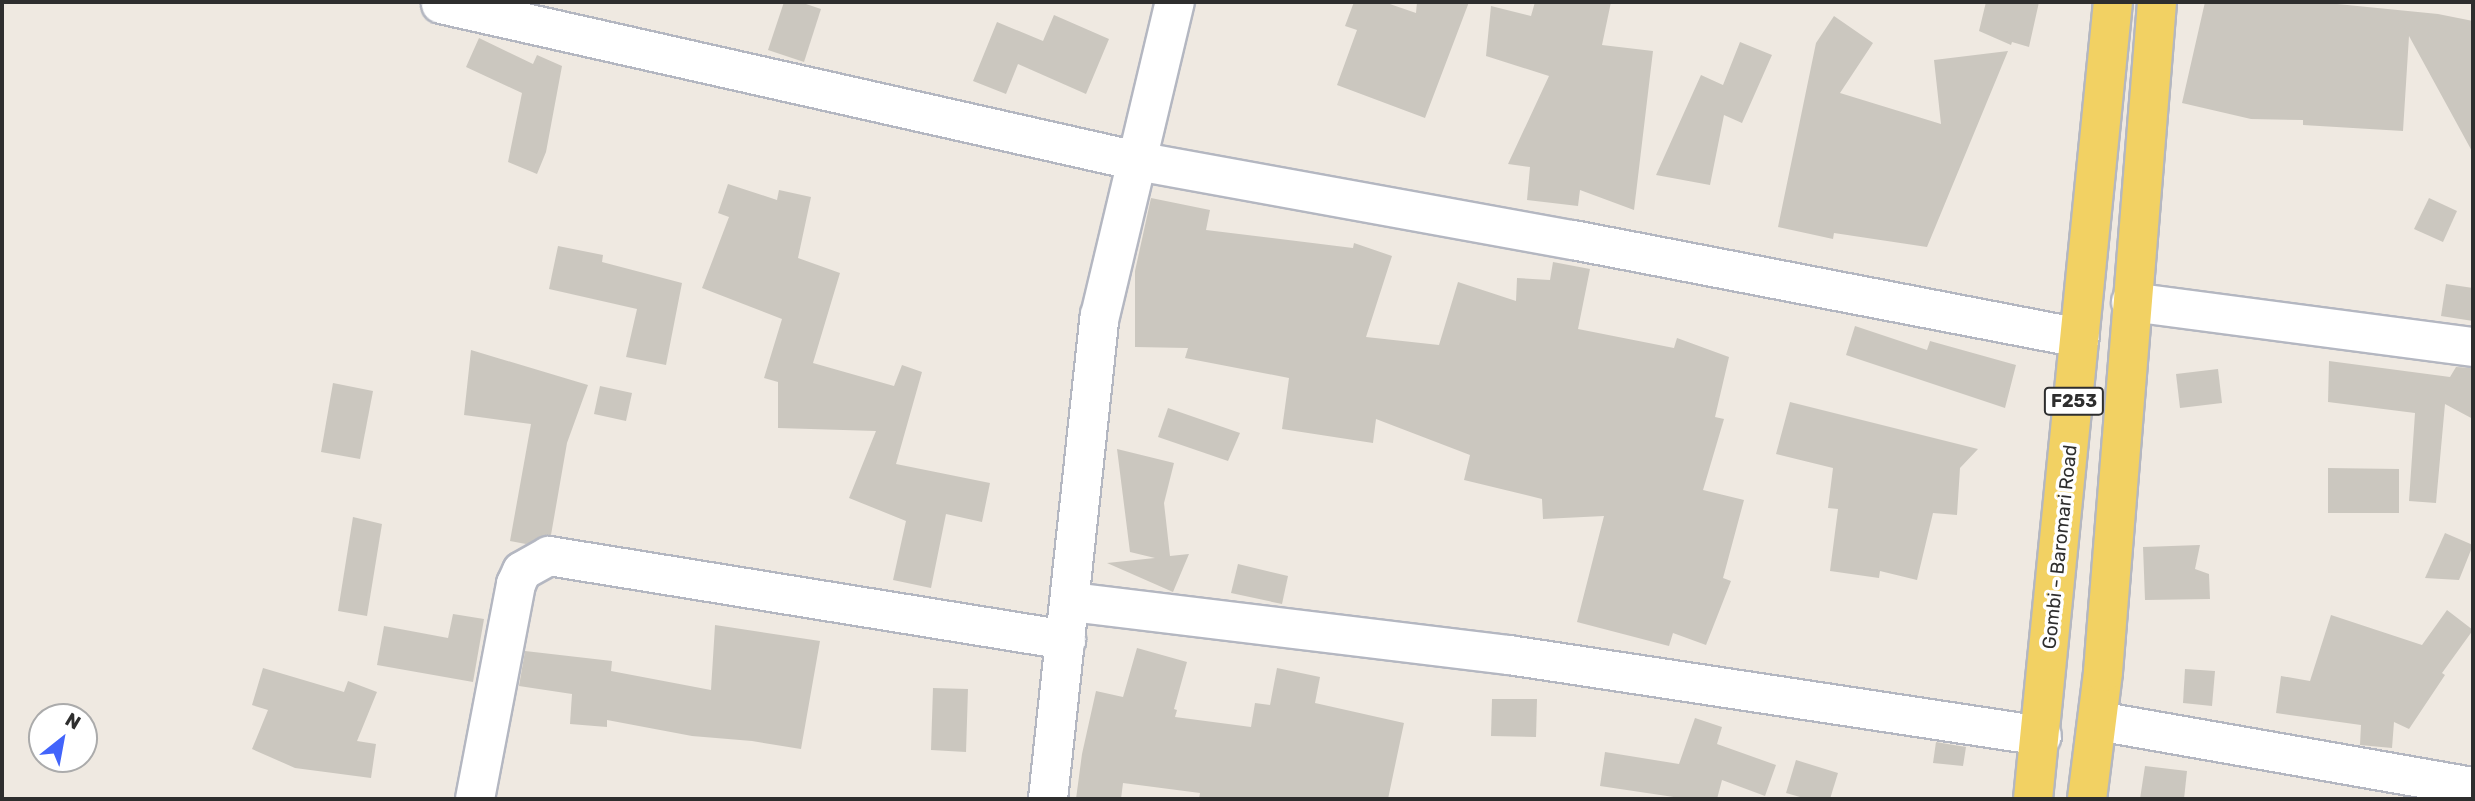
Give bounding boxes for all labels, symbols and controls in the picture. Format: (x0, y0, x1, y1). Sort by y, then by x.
road number: F253 (2042, 386, 2106, 416)
street label: Gombi - Baromari Road (2038, 444, 2082, 650)
north arrow (28, 703, 98, 773)
text: N (61, 708, 85, 735)

